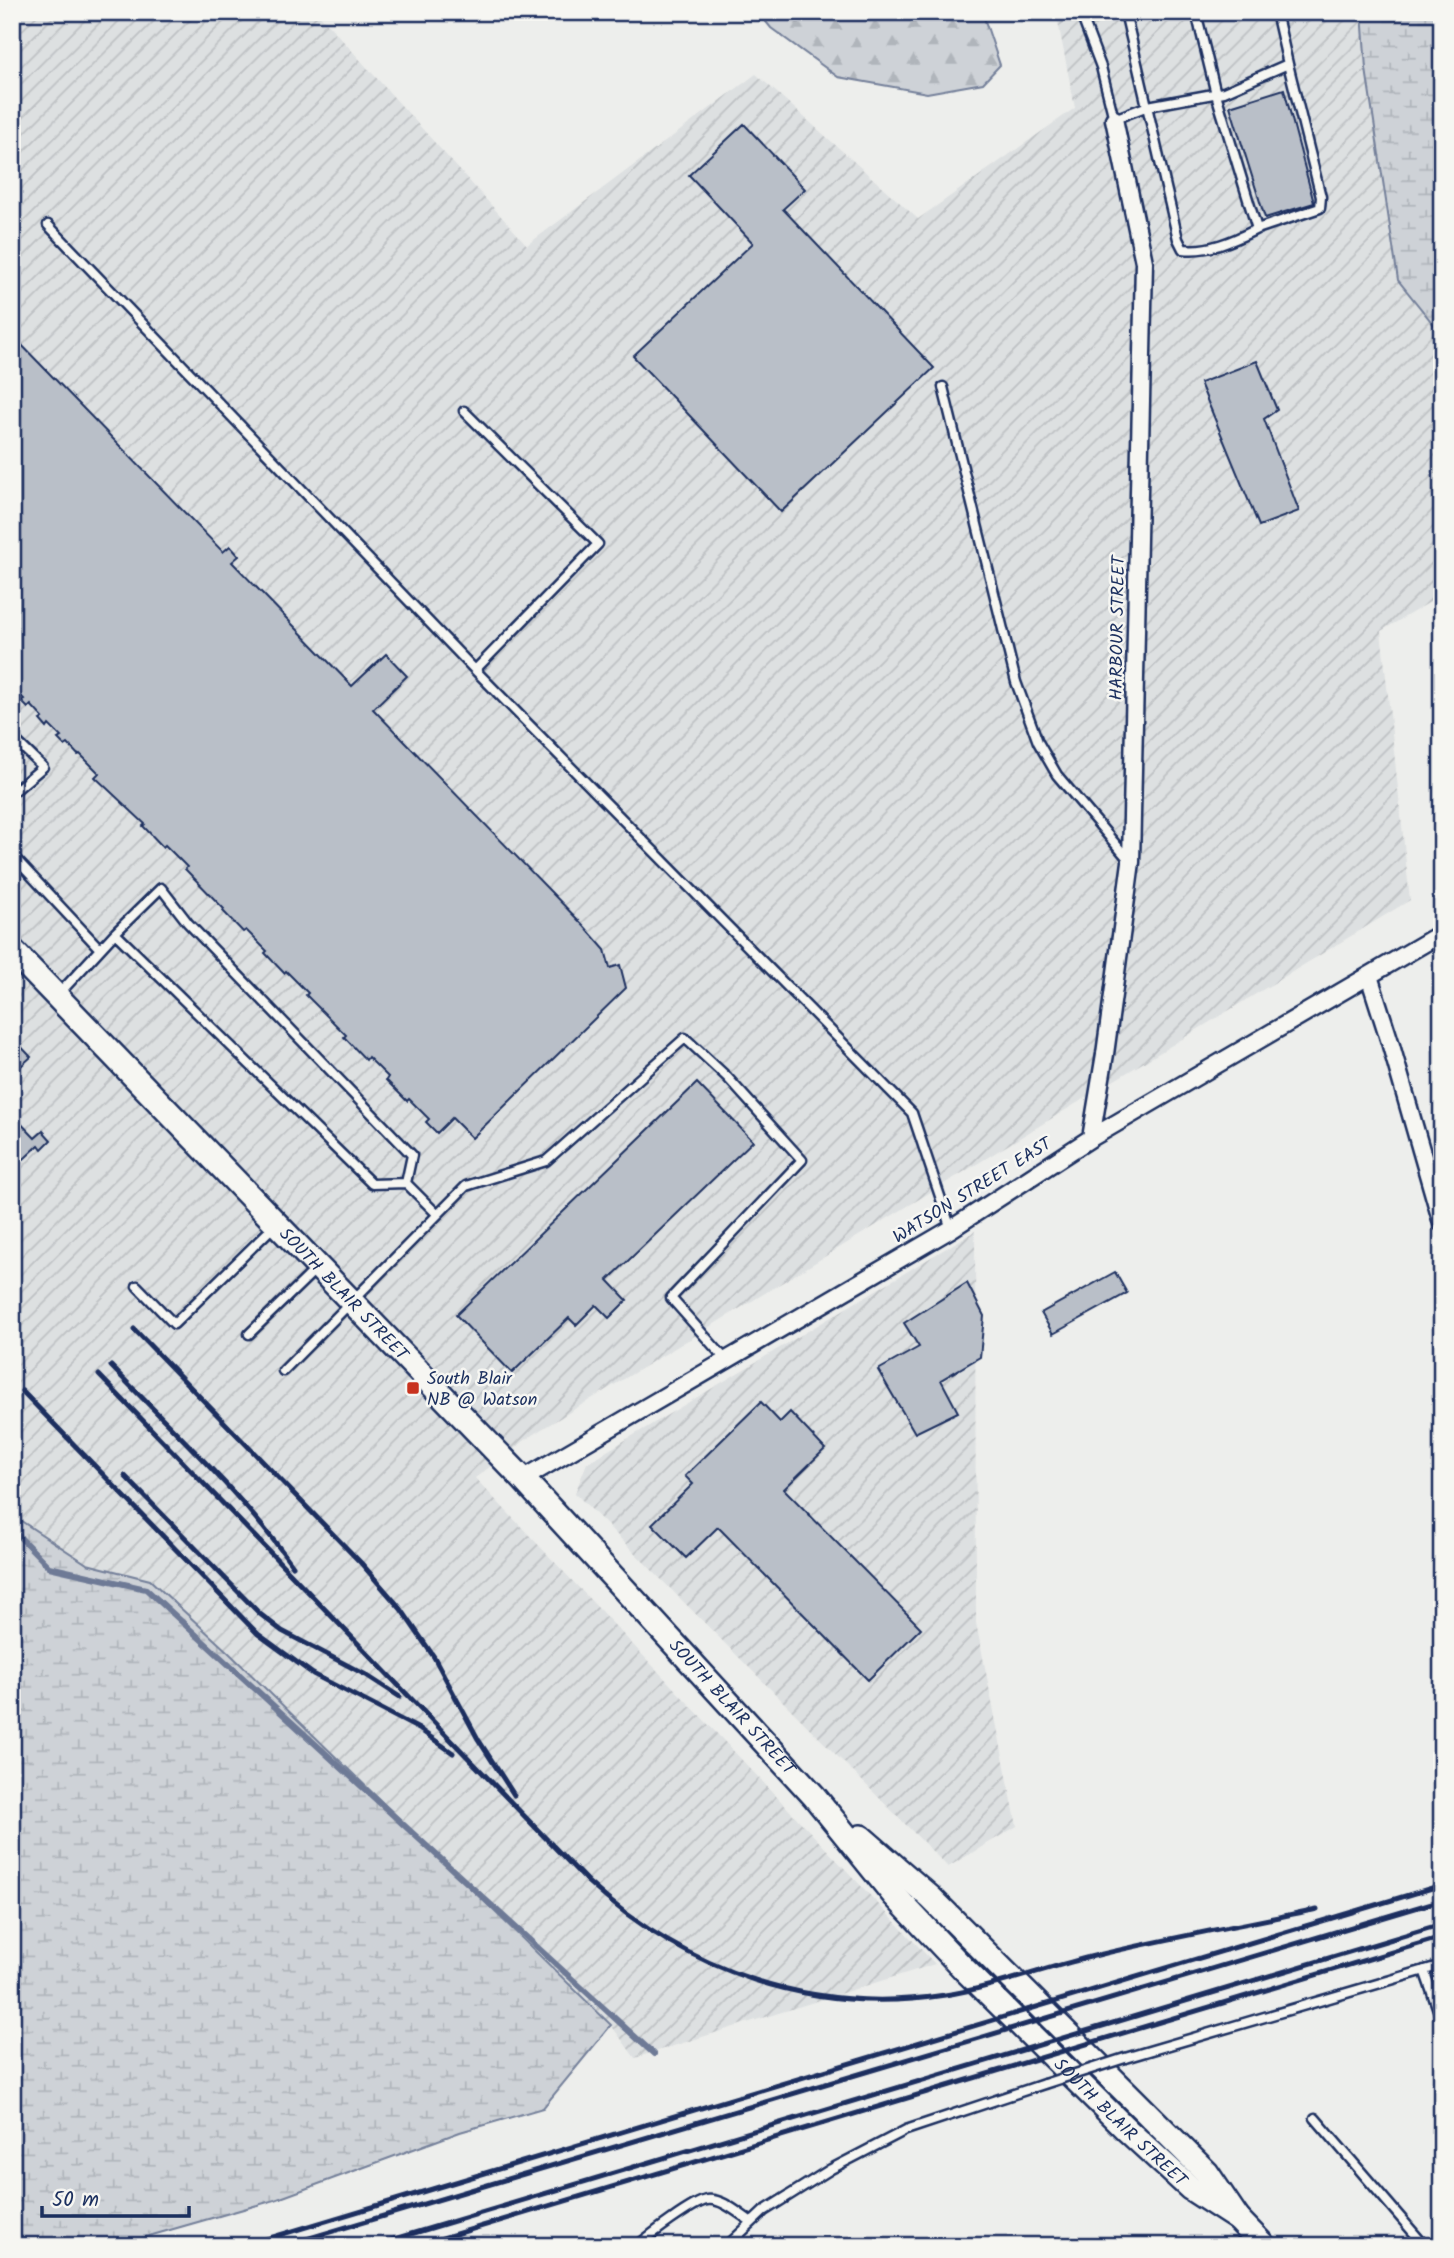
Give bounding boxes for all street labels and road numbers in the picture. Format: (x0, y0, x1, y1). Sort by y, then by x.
street label: HARBOUR STREET (1103, 554, 1134, 701)
street label: WATSON STREET EAST (888, 1130, 1059, 1252)
street label: SOUTH BLAIR STREET (271, 1221, 416, 1369)
street label: SOUTH BLAIR STREET (661, 1633, 802, 1784)
street label: SOUTH BLAIR STREET (1046, 2052, 1194, 2196)

